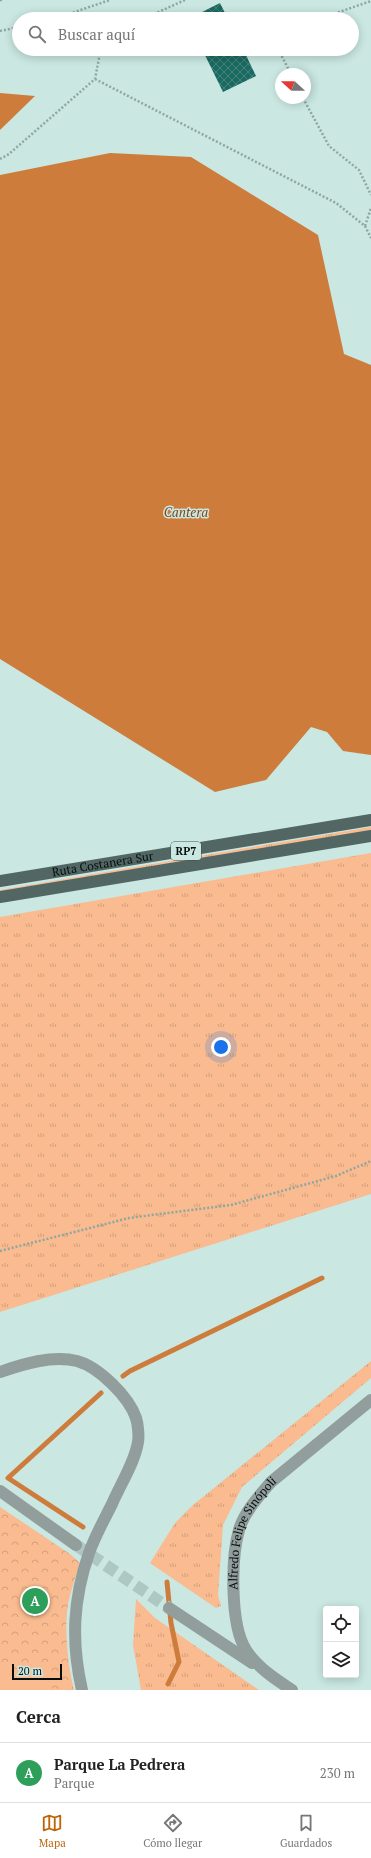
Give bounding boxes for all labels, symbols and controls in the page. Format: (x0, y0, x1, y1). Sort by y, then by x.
search box (12, 12, 359, 56)
icon: search (26, 23, 48, 45)
text: Buscar aquí (58, 24, 135, 44)
north arrow (275, 68, 311, 104)
water label: Cantera (164, 503, 208, 521)
road number: RP7 (171, 842, 201, 860)
street label: Ruta Costanera Sur (51, 848, 155, 879)
your location (211, 1037, 231, 1057)
street label: Alfredo Felipe Sinópoli (225, 1473, 279, 1590)
pin: A (22, 1586, 48, 1616)
map controls (323, 1606, 359, 1678)
button: locate (323, 1606, 359, 1642)
button: layers (323, 1642, 359, 1678)
scale bar (12, 1662, 62, 1681)
text: 20 m (18, 1664, 42, 1678)
text: Cerca (16, 1705, 61, 1728)
text: Parque La Pedrera (54, 1754, 185, 1774)
text: A (24, 1764, 34, 1782)
text: 230 m (320, 1764, 355, 1782)
text: Parque (54, 1774, 94, 1792)
tab: Mapa (39, 1812, 66, 1850)
tab: Cómo llegar (143, 1812, 202, 1850)
tab: Guardados (280, 1812, 332, 1850)

